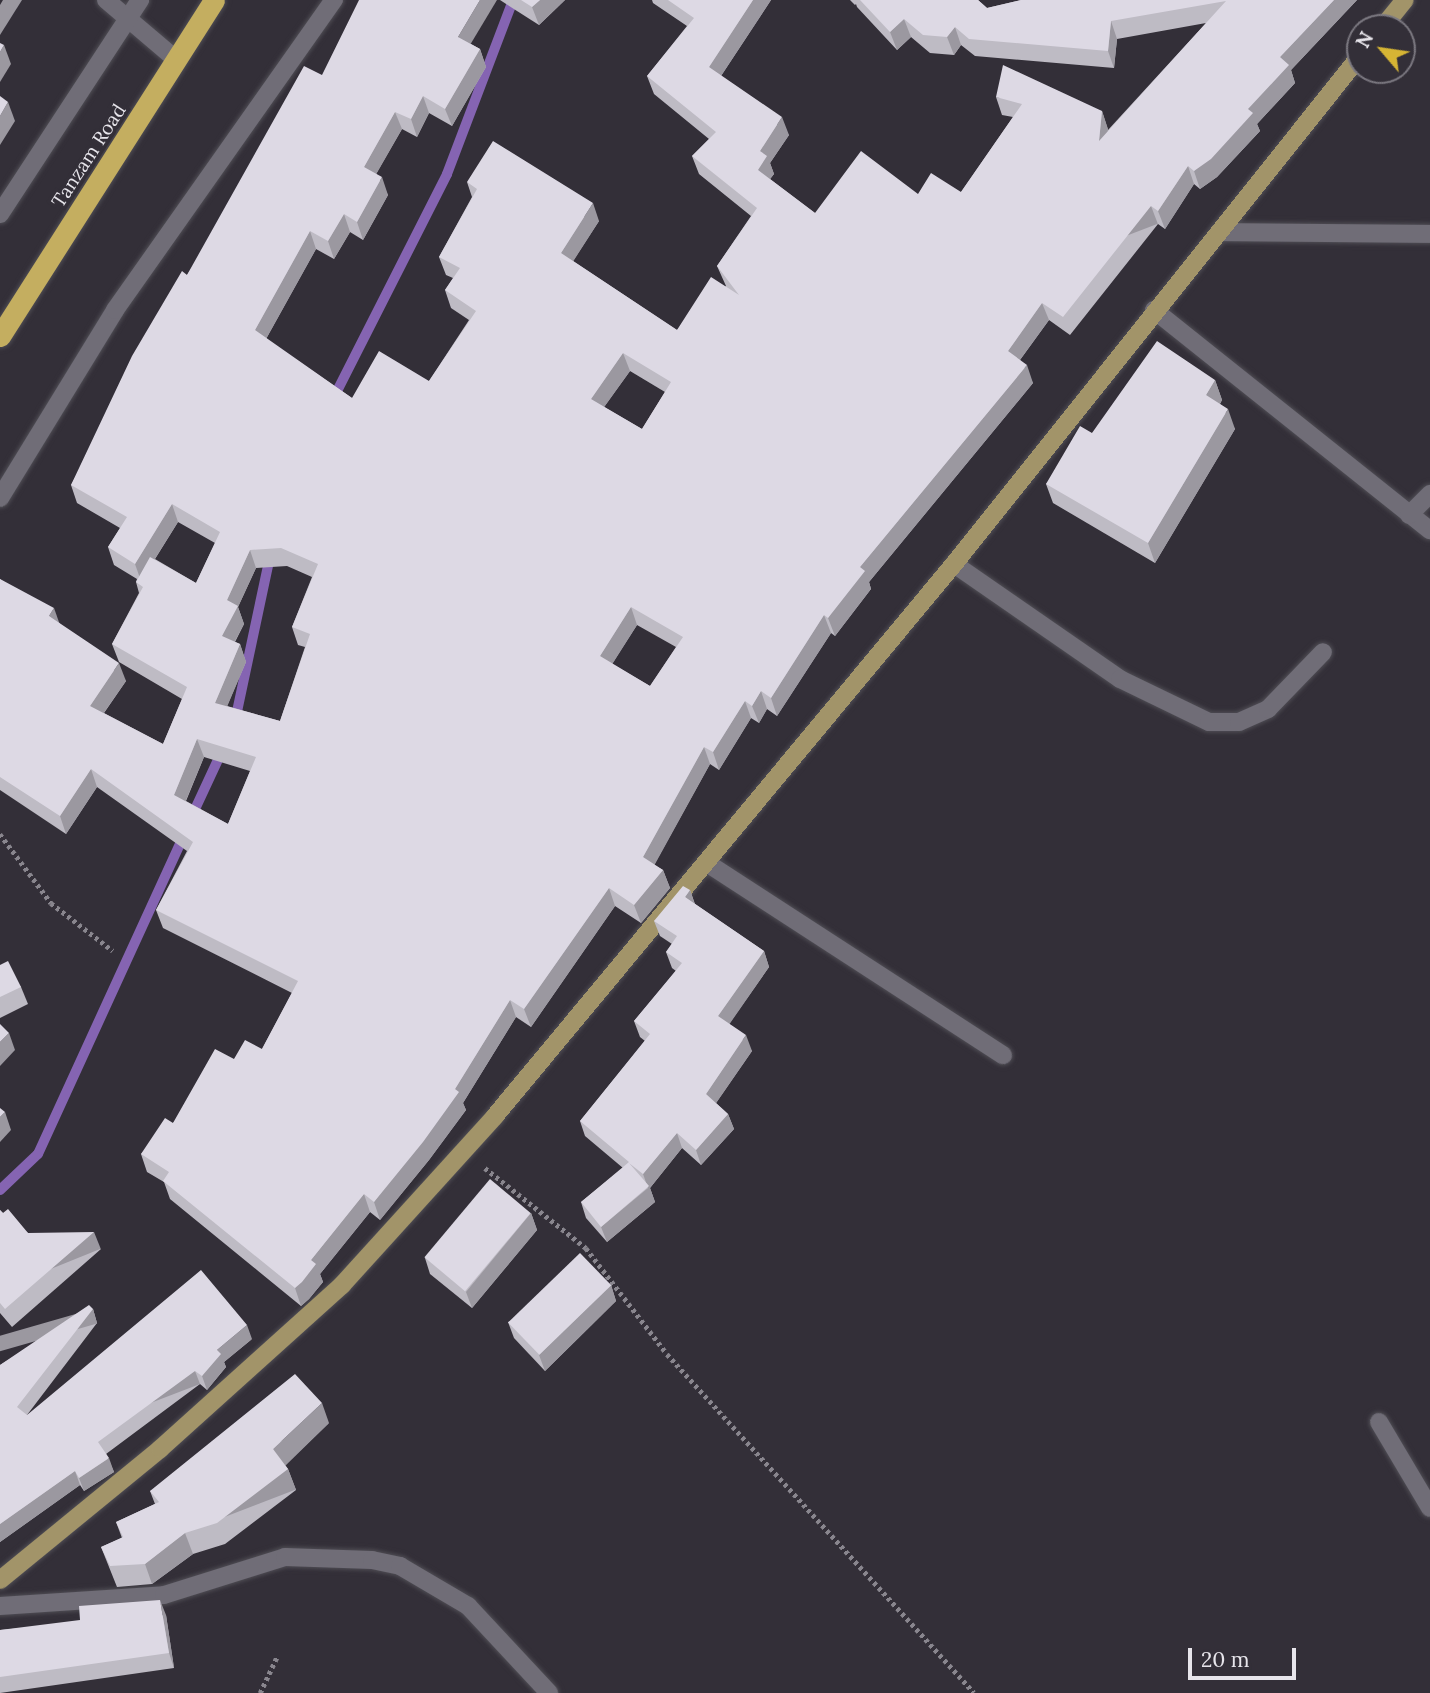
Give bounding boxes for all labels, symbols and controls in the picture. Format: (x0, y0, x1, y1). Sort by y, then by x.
north arrow (1346, 14, 1416, 84)
text: N (1350, 28, 1378, 52)
street label: Tanzam Road (47, 100, 131, 212)
scale bar (1192, 1634, 1300, 1678)
text: 20 m (1201, 1646, 1250, 1673)

